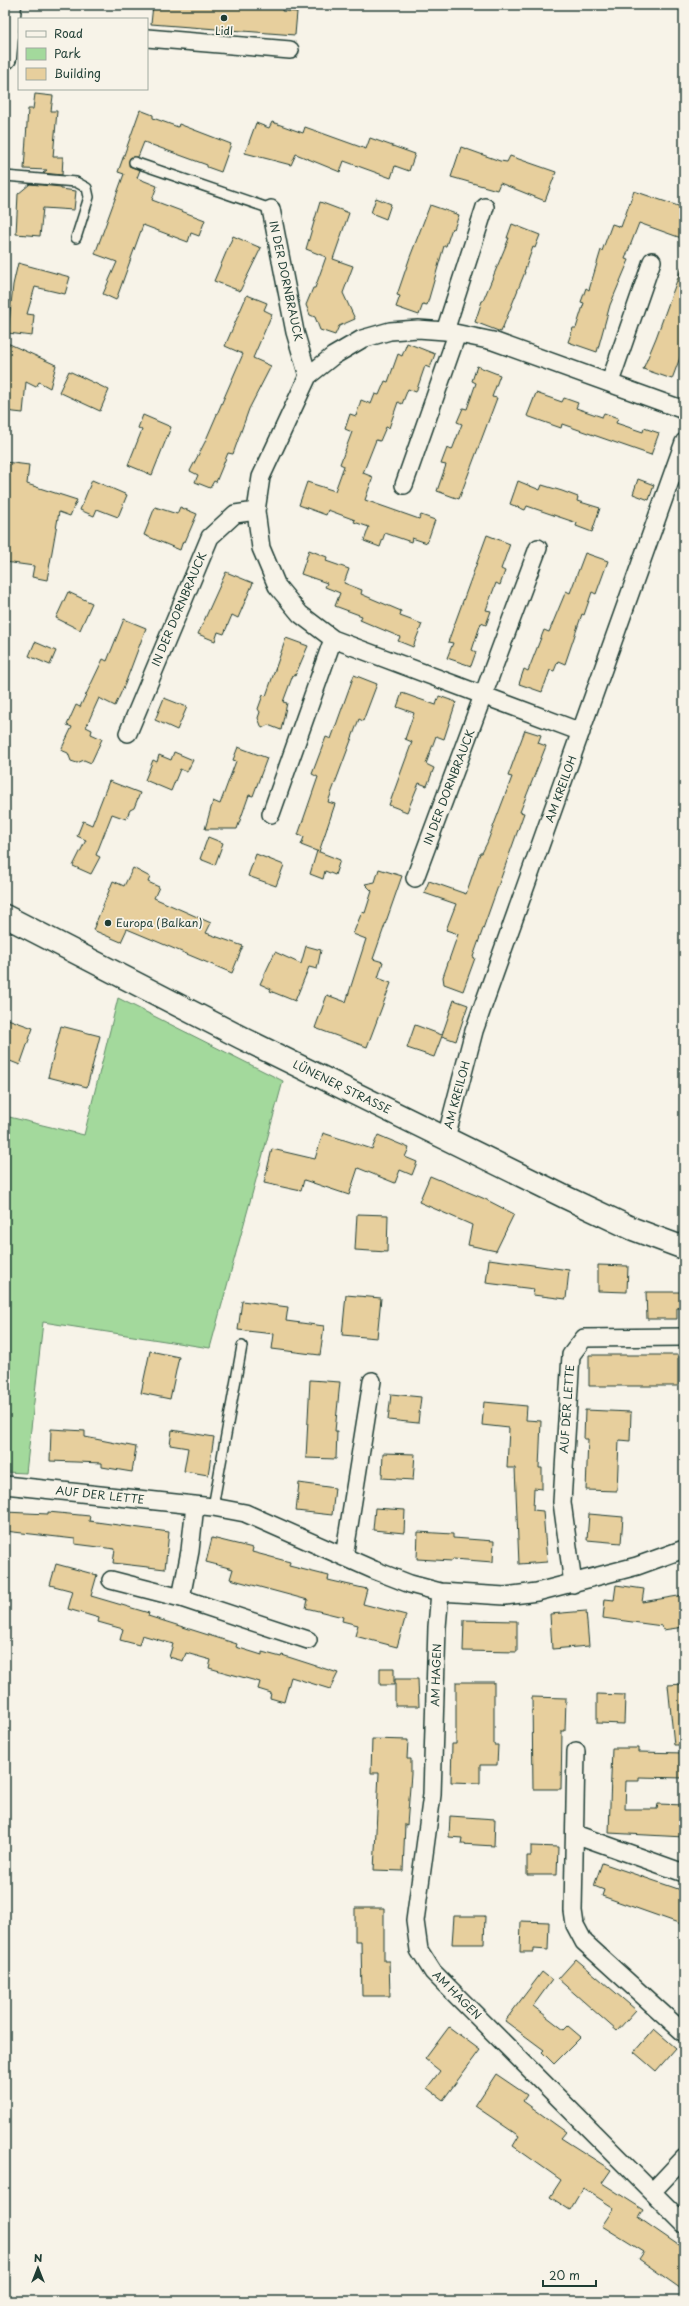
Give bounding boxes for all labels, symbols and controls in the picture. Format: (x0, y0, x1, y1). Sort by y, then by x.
marker: Lidl (219, 13, 229, 23)
legend (18, 18, 148, 90)
place label: Lidl (215, 22, 233, 39)
text: Road (54, 24, 83, 42)
text: Park (54, 44, 81, 62)
text: Building (54, 64, 101, 82)
street label: IN DER DORNBRAUCK (265, 219, 308, 343)
street label: IN DER DORNBRAUCK (147, 549, 210, 669)
street label: IN DER DORNBRAUCK (419, 726, 479, 847)
street label: AM KREILOH (541, 753, 580, 825)
place label: Europa (Balkan) (116, 914, 203, 931)
marker: Europa (Balkan) (103, 918, 113, 928)
street label: LÜNENER STRASSE (290, 1055, 394, 1118)
street label: AM KREILOH (439, 1059, 474, 1131)
street label: AUF DER LETTE (555, 1364, 578, 1454)
street label: AUF DER LETTE (55, 1481, 146, 1508)
street label: AM HAGEN (426, 1643, 445, 1707)
street label: AM HAGEN (429, 1966, 486, 2023)
north arrow (18, 2248, 58, 2288)
text: N (34, 2249, 43, 2266)
scale bar (543, 2262, 596, 2288)
text: 20 m (549, 2266, 580, 2284)

